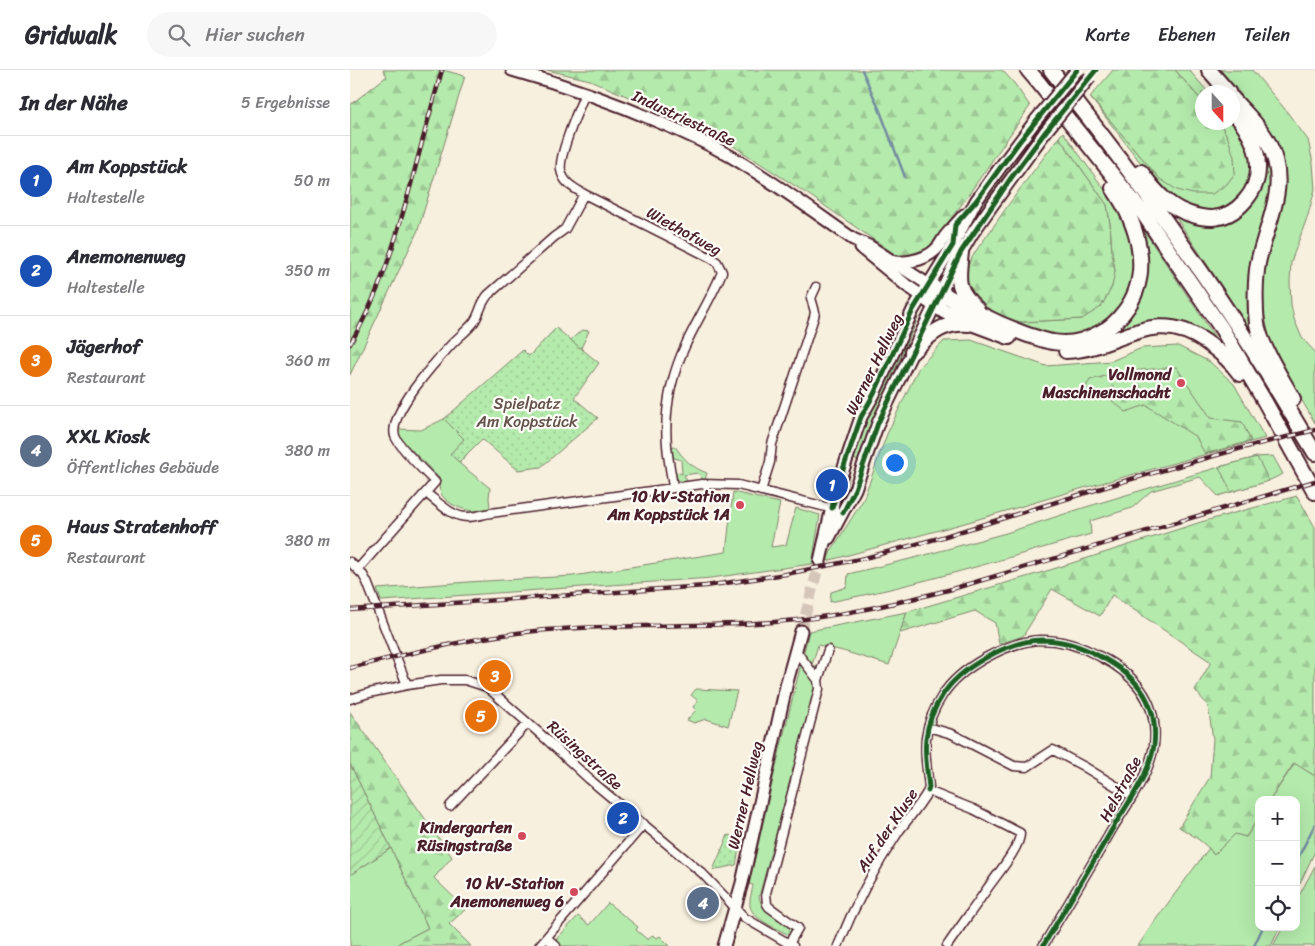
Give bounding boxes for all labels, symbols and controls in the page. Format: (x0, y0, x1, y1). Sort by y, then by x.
search box (147, 12, 497, 57)
text: Gridwalk (25, 14, 117, 56)
text: Hier suchen (205, 18, 305, 51)
text: Karte (1086, 19, 1130, 51)
text: Ebenen (1158, 19, 1216, 51)
text: Teilen (1244, 19, 1290, 51)
icon: search (165, 21, 193, 49)
street label: Industriestraße (626, 81, 741, 155)
text: In der Nähe (20, 84, 128, 122)
north arrow (1195, 85, 1240, 130)
text: 5 Ergebnisse (241, 88, 330, 117)
text: Am Koppstück (67, 150, 187, 183)
text: 1 (33, 166, 39, 195)
text: 50 m (294, 166, 330, 195)
text: Haltestelle (67, 183, 145, 212)
street label: Wiethofweg (641, 198, 727, 264)
text: Anemonenweg (67, 240, 186, 273)
text: 2 (31, 256, 41, 285)
text: 350 m (285, 256, 330, 285)
text: Haltestelle (67, 273, 145, 302)
street label: Werner Hellweg (837, 308, 911, 420)
text: Jägerhof (67, 330, 141, 363)
text: 3 (32, 346, 40, 375)
text: 360 m (286, 346, 330, 375)
place label: Vollmond Maschinenschacht (1041, 360, 1173, 407)
text: Restaurant (67, 363, 146, 392)
marker: Vollmond Maschinenschacht (1175, 377, 1187, 389)
park label: Spielpatz Am Koppstück (475, 389, 578, 436)
text: XXL Kiosk (67, 420, 150, 453)
text: 4 (31, 436, 41, 465)
text: 380 m (285, 436, 330, 465)
your location (882, 450, 908, 476)
text: Öffentliches Gebäude (67, 453, 219, 482)
pin: 1 (816, 466, 848, 504)
place label: 10 kV-Station Am Koppstück 1A (606, 482, 730, 529)
marker: 10 kV-Station Am Koppstück 1A (734, 499, 746, 511)
text: Haus Stratenhoff (67, 510, 216, 543)
text: 5 (31, 526, 41, 555)
text: 380 m (285, 526, 330, 555)
text: Restaurant (67, 543, 146, 572)
pin: 3 (479, 657, 511, 695)
pin: 5 (465, 697, 497, 735)
street label: Rüsingstraße (540, 713, 630, 798)
street label: Werner Hellweg (718, 738, 772, 852)
street label: Helstraße (1090, 750, 1150, 827)
street label: Auf der Kluse (848, 782, 926, 879)
map controls (1255, 796, 1300, 931)
button: + (1255, 796, 1300, 841)
pin: 2 (607, 799, 639, 837)
place label: Kindergarten Rüsingstraße (417, 813, 512, 860)
marker: Kindergarten Rüsingstraße (516, 830, 528, 842)
button: − (1255, 841, 1300, 886)
place label: 10 kV-Station Anemonenweg 6 (450, 869, 564, 916)
pin: 4 (687, 884, 719, 922)
marker: 10 kV-Station Anemonenweg 6 (568, 886, 580, 898)
button: locate (1255, 886, 1300, 931)

